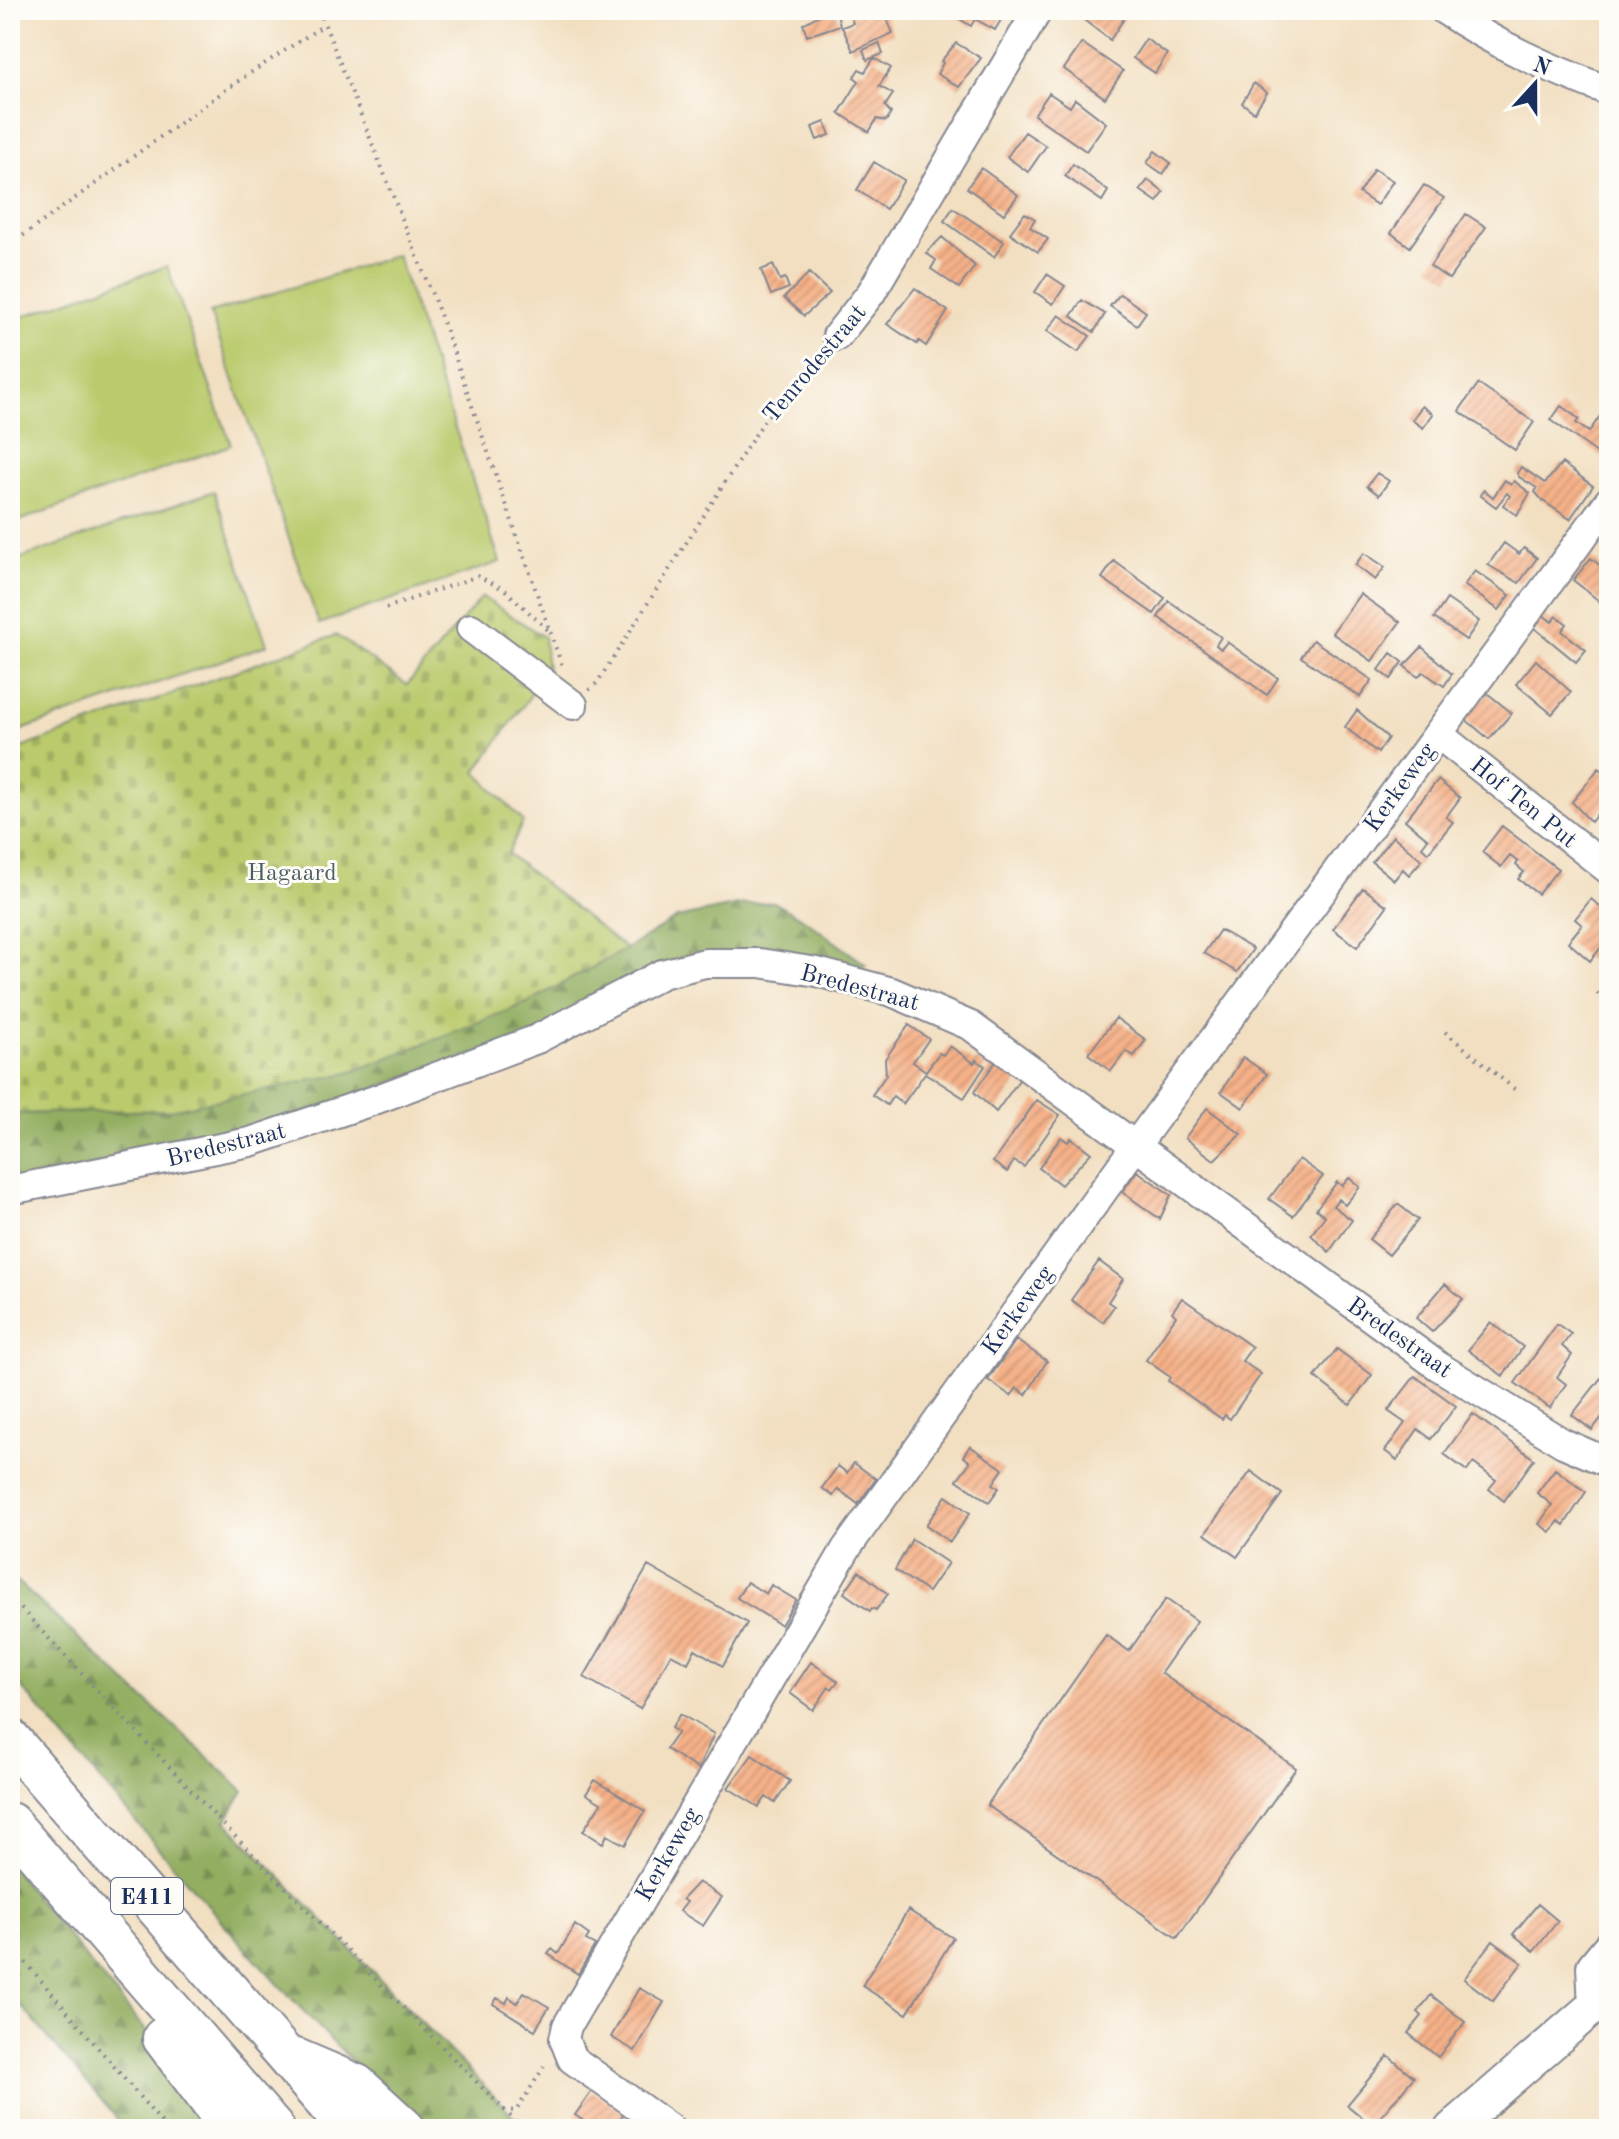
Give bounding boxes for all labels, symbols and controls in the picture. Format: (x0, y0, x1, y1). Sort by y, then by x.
north arrow (1495, 44, 1575, 124)
text: N (1530, 54, 1553, 81)
street label: Tenrodestraat (760, 301, 872, 428)
street label: Kerkeweg (1360, 739, 1441, 837)
street label: Hof Ten Put (1465, 754, 1581, 854)
park label: Hagaard (247, 862, 337, 886)
street label: Bredestraat (798, 962, 921, 1016)
street label: Bredestraat (164, 1120, 288, 1172)
street label: Kerkeweg (978, 1262, 1059, 1360)
street label: Bredestraat (1342, 1294, 1456, 1383)
street label: Kerkeweg (632, 1804, 705, 1906)
road number: E411 (111, 1878, 183, 1914)

